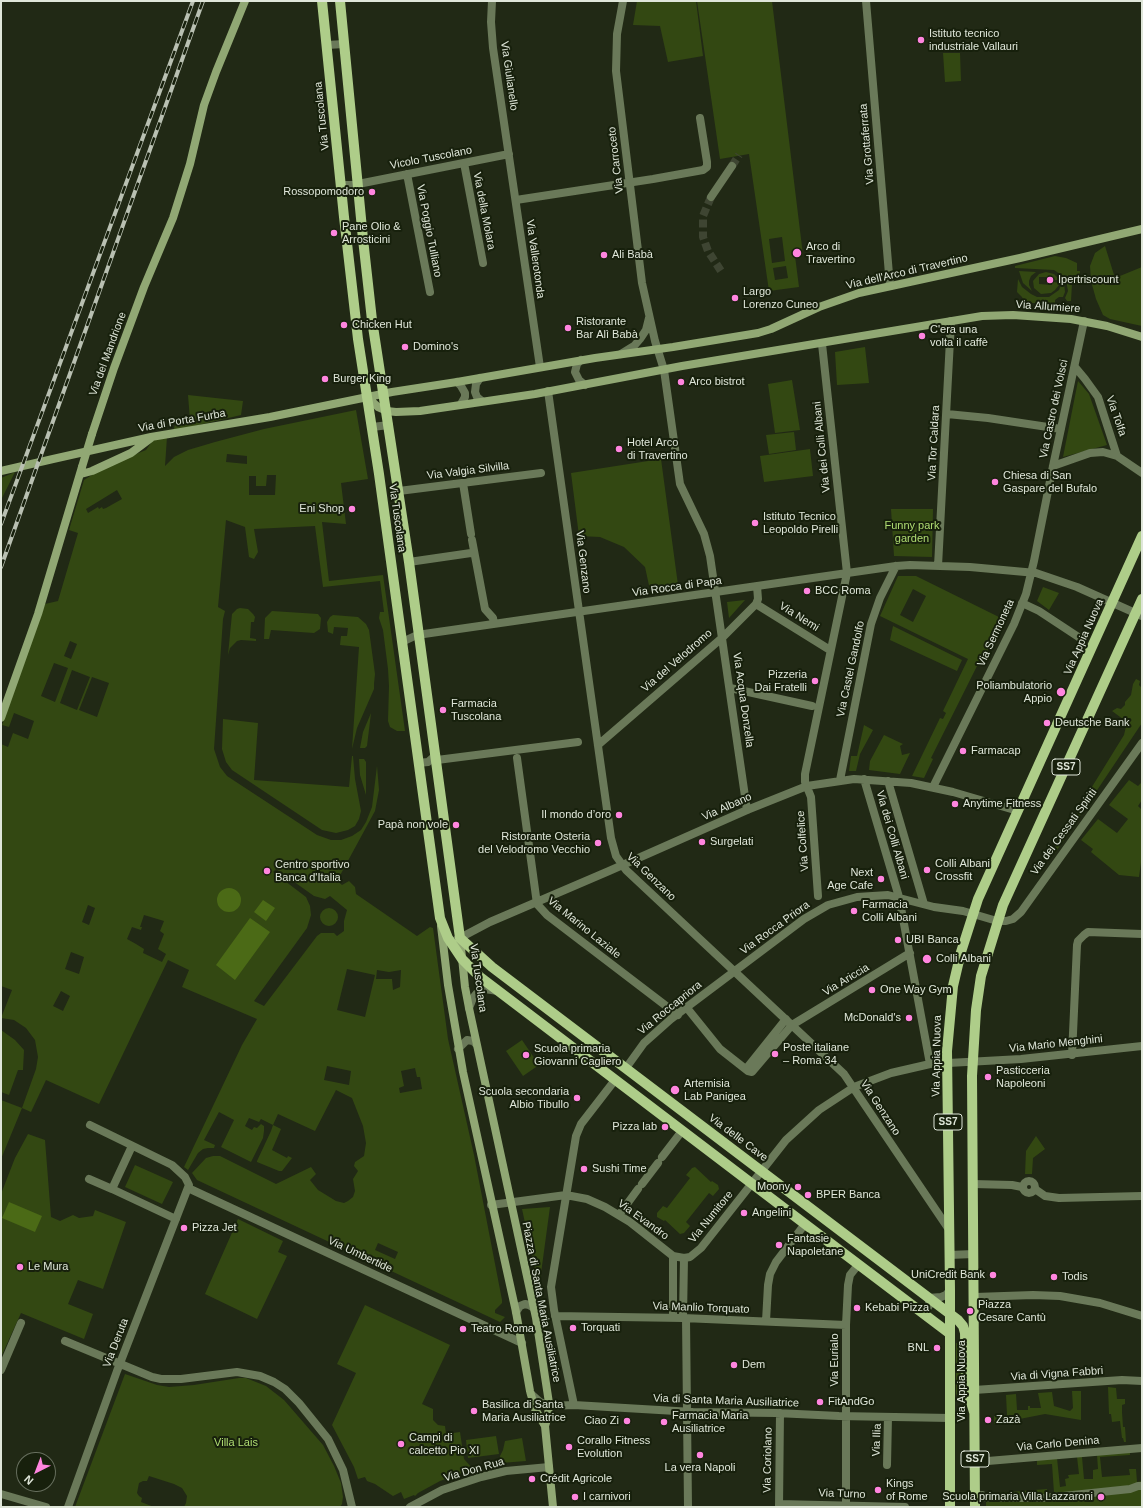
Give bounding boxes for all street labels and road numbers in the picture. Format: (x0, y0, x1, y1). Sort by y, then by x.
street label: Via Giulianello (498, 40, 520, 112)
street label: Via Tuscolana (312, 81, 332, 151)
street label: Via Grottaferrata (857, 103, 877, 185)
street label: Via Carroceto (605, 126, 627, 194)
street label: Vicolo Tuscolano (389, 144, 473, 172)
street label: Via della Molara (470, 171, 498, 251)
street label: Via Poggio Tulliano (414, 184, 444, 278)
street label: Via Vallerotonda (523, 219, 547, 299)
street label: Via dell'Arco di Travertino (845, 252, 969, 292)
street label: Via Allumiere (1015, 298, 1081, 316)
street label: Via del Mandrione (87, 310, 129, 398)
street label: Via Castro dei Volsci (1037, 358, 1071, 460)
street label: Via Tolfa (1103, 394, 1129, 438)
street label: Via dei Colli Albani (811, 401, 833, 493)
street label: Via Tor Caldara (925, 405, 943, 481)
street label: Via di Porta Furba (137, 407, 227, 435)
street label: Via Valgia Silvilla (426, 459, 510, 483)
street label: Via Tuscolana (386, 483, 408, 553)
street label: Via Genzano (573, 530, 593, 594)
street label: Via Rocca di Papa (631, 574, 723, 600)
street label: Via Sermoneta (975, 597, 1017, 669)
street label: Via Appia Nuova (1061, 597, 1107, 677)
street label: Via Nemi (777, 600, 821, 634)
street label: Via Castel Gandolfo (834, 620, 868, 718)
street label: Via del Velodromo (639, 627, 715, 695)
street label: Via Acqua Donzella (730, 652, 756, 748)
road number: SS7 (1052, 759, 1080, 775)
street label: Via dei Cessati Spiriti (1028, 786, 1100, 878)
street label: Via dei Colli Albani (873, 789, 911, 881)
street label: Via Albano (700, 790, 754, 824)
street label: Via Colfelice (794, 810, 812, 872)
street label: Via Genzano (624, 850, 678, 904)
street label: Via Marino Laziale (545, 894, 623, 962)
street label: Via Rocca Priora (738, 898, 812, 958)
street label: Via Tuscolana (467, 943, 489, 1013)
street label: Via Ariccia (820, 961, 872, 999)
street label: Via Roccapriora (636, 978, 704, 1038)
street label: Via Appia Nuova (930, 1015, 944, 1097)
street label: Via Mario Menghini (1009, 1033, 1103, 1055)
street label: Via Genzano (857, 1078, 903, 1138)
street label: Via delle Cave (706, 1111, 770, 1165)
road number: SS7 (934, 1114, 962, 1130)
street label: Via Numitore (686, 1188, 736, 1246)
street label: Via Evandro (615, 1197, 671, 1243)
street label: Piazza di Santa Maria Ausiliatrice (519, 1221, 563, 1383)
street label: Via Umbertide (326, 1234, 394, 1276)
street label: Via Manlio Torquato (652, 1300, 750, 1316)
street label: Via Deruta (101, 1316, 131, 1370)
street label: Via Eurialo (828, 1334, 842, 1386)
street label: Via Appia Nuova (955, 1340, 969, 1422)
street label: Via di Vigna Fabbri (1010, 1364, 1104, 1384)
street label: Via di Santa Maria Ausiliatrice (653, 1392, 799, 1410)
street label: Via Ilia (870, 1423, 884, 1457)
street label: Via Coriolano (761, 1427, 775, 1493)
street label: Via Carlo Denina (1016, 1434, 1100, 1454)
road number: SS7 (961, 1451, 989, 1467)
street label: Via Don Rua (442, 1455, 506, 1485)
street label: Via Turno (818, 1487, 866, 1501)

